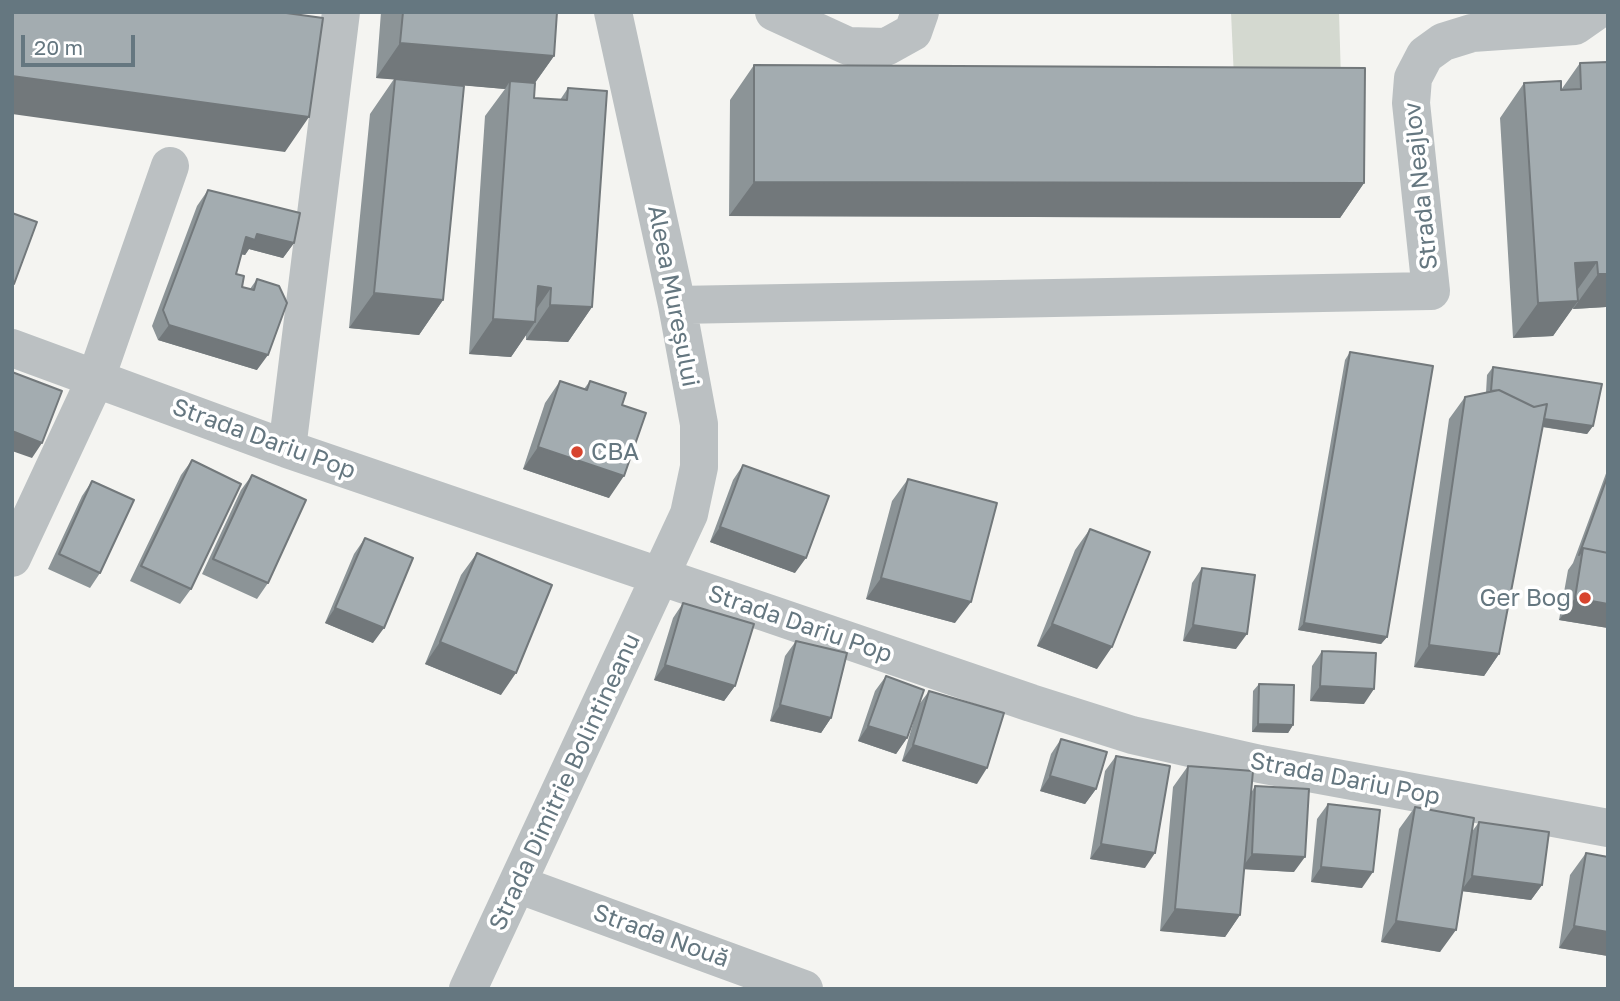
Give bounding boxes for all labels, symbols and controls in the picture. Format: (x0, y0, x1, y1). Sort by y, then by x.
scale bar (24, 21, 138, 65)
text: 20 m (34, 34, 83, 60)
street label: Strada Neajlov (1398, 101, 1444, 271)
street label: Aleea Mureșului (641, 203, 705, 389)
street label: Strada Dariu Pop (168, 392, 360, 486)
place label: CBA (591, 438, 639, 466)
marker: CBA (569, 444, 585, 460)
street label: Strada Dariu Pop (704, 579, 896, 669)
place label: Ger Bog (1480, 584, 1571, 612)
marker: Ger Bog (1577, 590, 1593, 606)
street label: Strada Dimitrie Bolintineanu (483, 629, 647, 935)
street label: Strada Dariu Pop (1248, 746, 1442, 812)
street label: Strada Nouă (589, 898, 733, 974)

